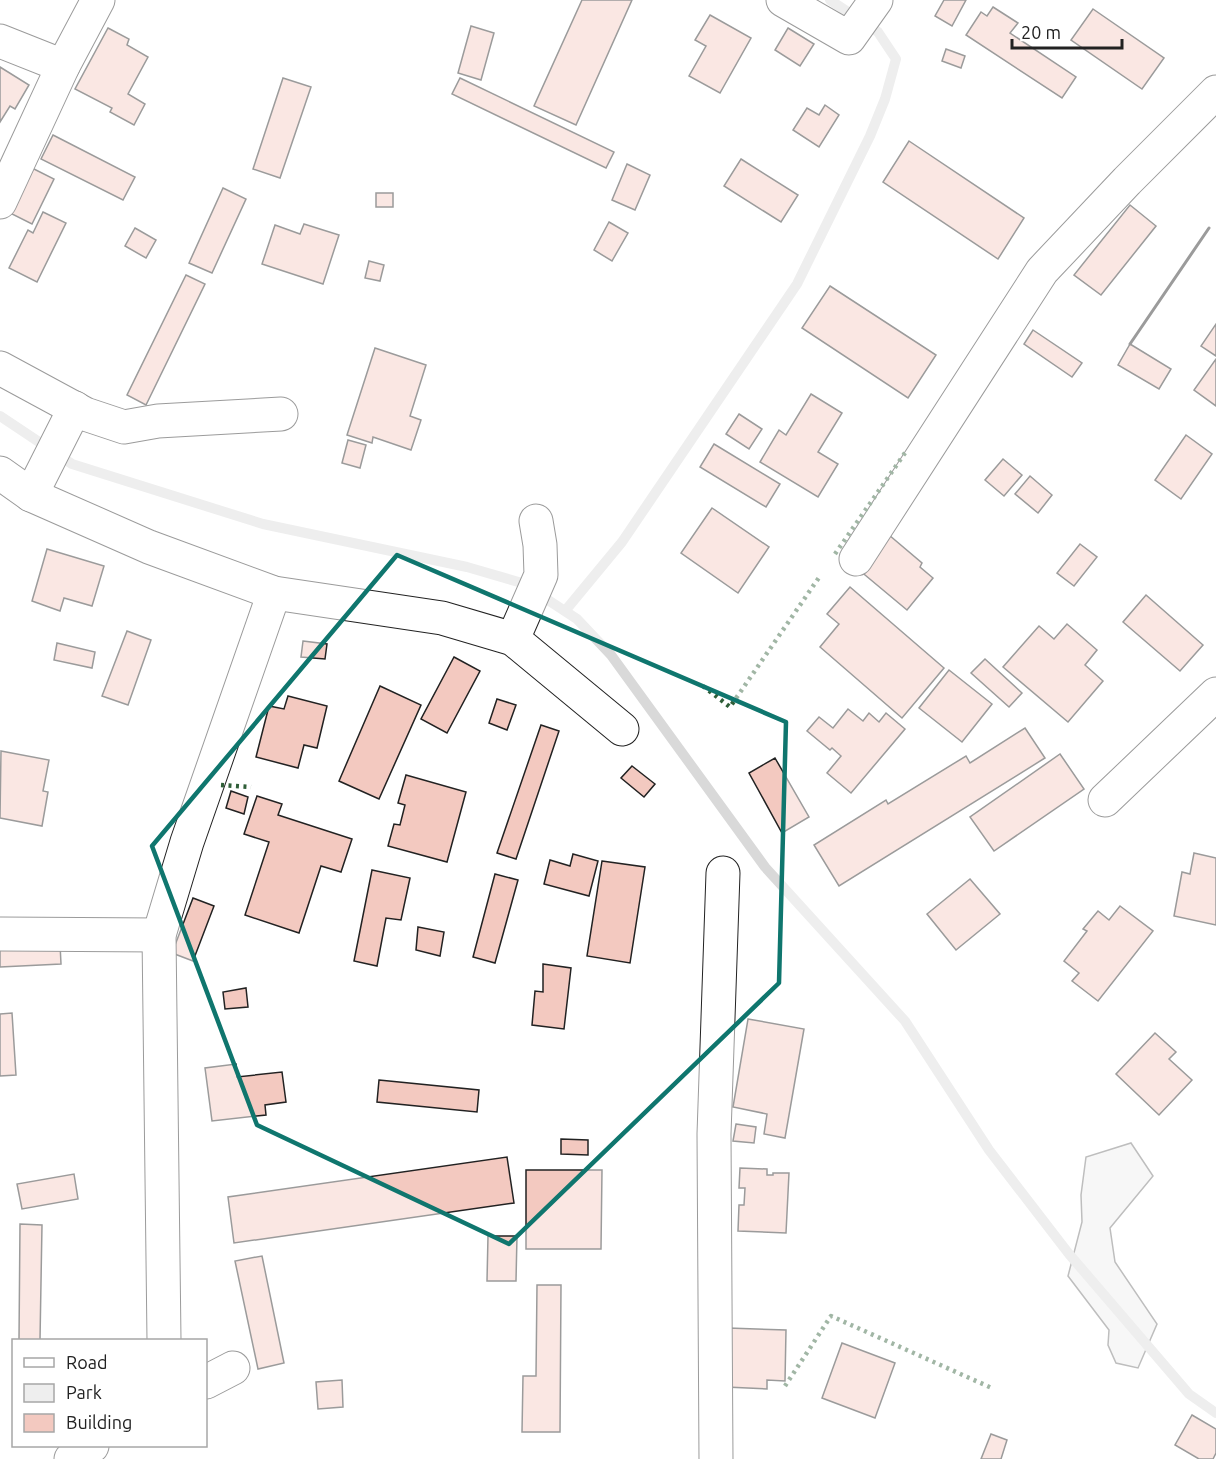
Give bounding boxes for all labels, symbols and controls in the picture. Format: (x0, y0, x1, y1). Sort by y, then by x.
scale bar (1012, 12, 1122, 50)
text: 20 m (1021, 22, 1061, 42)
legend (12, 1339, 207, 1447)
text: Road (66, 1352, 108, 1372)
text: Park (66, 1382, 102, 1402)
text: Building (66, 1412, 132, 1432)

